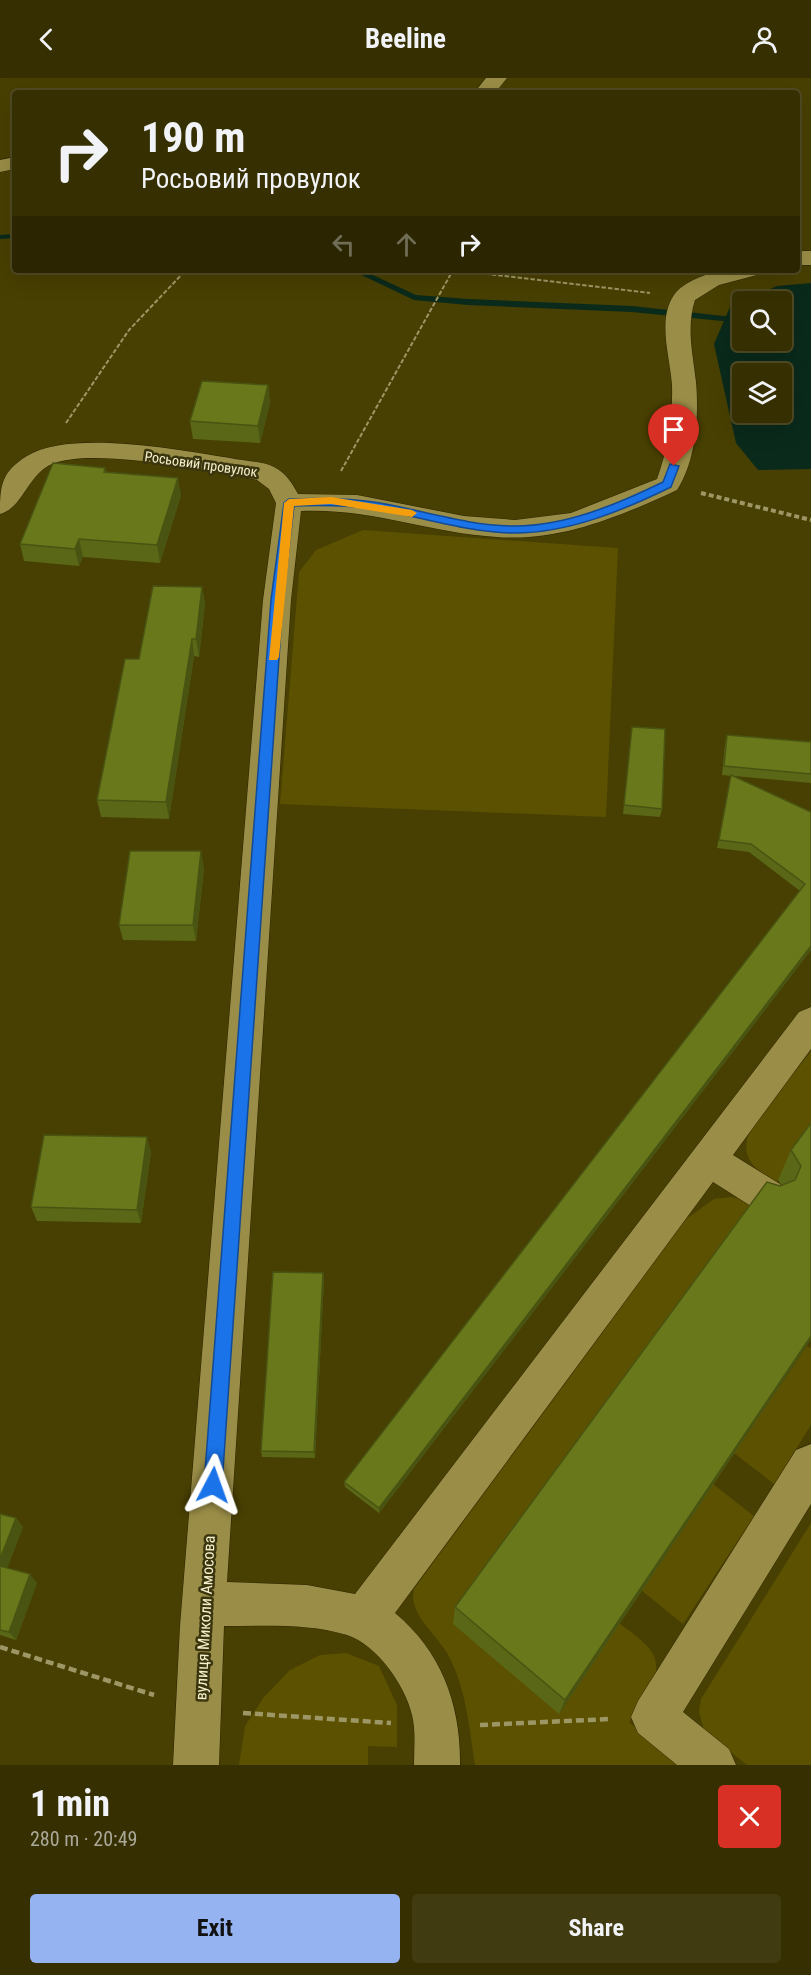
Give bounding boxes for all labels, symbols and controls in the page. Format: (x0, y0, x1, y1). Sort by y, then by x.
icon: back (30, 23, 63, 56)
text: Beeline (365, 23, 446, 55)
icon: person (748, 23, 781, 56)
text: 190 m (141, 113, 246, 162)
icon: right (42, 114, 120, 192)
text: Росьовий провулок (141, 163, 361, 195)
icon: left (327, 228, 360, 261)
icon: ahead (390, 228, 423, 261)
icon: right (453, 228, 486, 261)
map controls (732, 291, 792, 423)
button: search (732, 291, 792, 351)
button: layers (732, 363, 792, 423)
pin (648, 404, 699, 466)
icon: arrive (657, 413, 690, 446)
street label: Росьовий провулок (143, 448, 259, 480)
position arrow (181, 1453, 245, 1517)
street label: вулиця Миколи Амосова (191, 1535, 219, 1701)
text: 1 min (30, 1783, 110, 1825)
button: close (718, 1785, 781, 1848)
text: 280 m · 20:49 (30, 1827, 137, 1851)
button: Exit (30, 1894, 400, 1963)
button: Share (412, 1894, 781, 1963)

